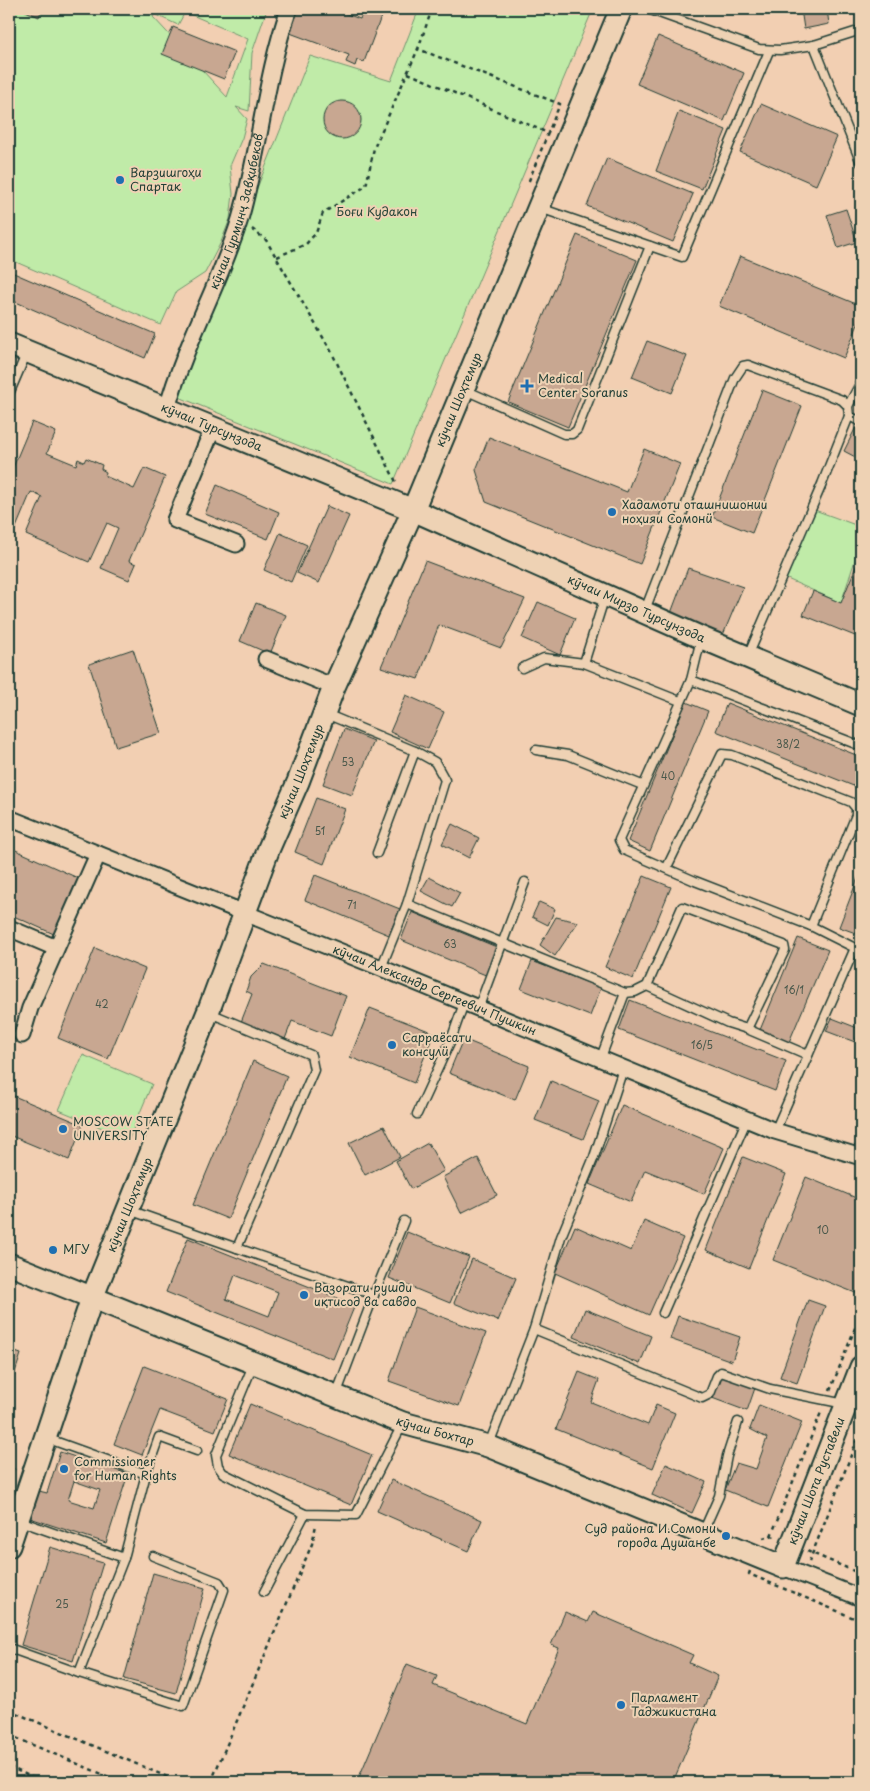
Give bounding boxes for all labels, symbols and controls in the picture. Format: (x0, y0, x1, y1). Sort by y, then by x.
street label: кӯчаи Гурминҷ Завқибеков (204, 132, 267, 292)
place label: Варзишгоҳи Спартак (130, 163, 202, 195)
marker: Варзишгоҳи Спартак (114, 174, 126, 186)
park label: Боғи Кудакон (337, 202, 417, 220)
street label: кӯчаи Шоҳтемур (430, 349, 486, 449)
place label: Medical Center Soranus (538, 369, 628, 401)
marker: Medical Center Soranus (520, 379, 534, 393)
street label: кӯчаи Турсунзода (159, 397, 266, 455)
place label: Хадамоти оташнишонии ноҳияи Сомонӣ (622, 495, 767, 527)
marker: Хадамоти оташнишонии ноҳияи Сомонӣ (606, 506, 618, 518)
street label: кӯчаи Мирзо Турсунзода (565, 570, 709, 647)
street label: кӯчаи Шоҳтемур (273, 721, 327, 822)
house number: 38/2 (776, 736, 800, 751)
house number: 53 (342, 754, 354, 769)
house number: 40 (661, 768, 675, 783)
house number: 51 (315, 823, 325, 838)
house number: 71 (347, 897, 357, 912)
house number: 63 (443, 936, 457, 951)
street label: кӯчаи Александр Сергеевич Пушкин (330, 939, 539, 1039)
house number: 16/1 (784, 982, 804, 997)
house number: 42 (95, 996, 109, 1011)
place label: Сарраёсати консулӣ (402, 1028, 472, 1060)
house number: 16/5 (691, 1037, 713, 1052)
marker: Сарраёсати консулӣ (386, 1039, 398, 1051)
place label: MOSCOW STATE UNIVERSITY (73, 1112, 174, 1144)
marker: MOSCOW STATE UNIVERSITY (57, 1123, 69, 1135)
street label: кӯчаи Шоҳтемур (102, 1154, 156, 1255)
house number: 10 (817, 1222, 829, 1237)
place label: МГУ (63, 1240, 90, 1258)
marker: МГУ (47, 1244, 59, 1256)
place label: Вазорати рушди иқтисод ва савдо (314, 1278, 417, 1310)
marker: Вазорати рушди иқтисод ва савдо (298, 1289, 310, 1301)
street label: кӯчаи Бохтар (393, 1411, 476, 1450)
street label: кӯчаи Шота Руставели (783, 1414, 849, 1547)
place label: Commissioner for Human Rights (74, 1452, 177, 1484)
marker: Commissioner for Human Rights (58, 1463, 70, 1475)
place label: Суд района И.Сомони города Душанбе (584, 1519, 716, 1551)
marker: Суд района И.Сомони города Душанбе (720, 1530, 732, 1542)
house number: 25 (55, 1596, 69, 1611)
place label: Парламент Таджикистана (631, 1688, 717, 1720)
marker: Парламент Таджикистана (615, 1699, 627, 1711)

